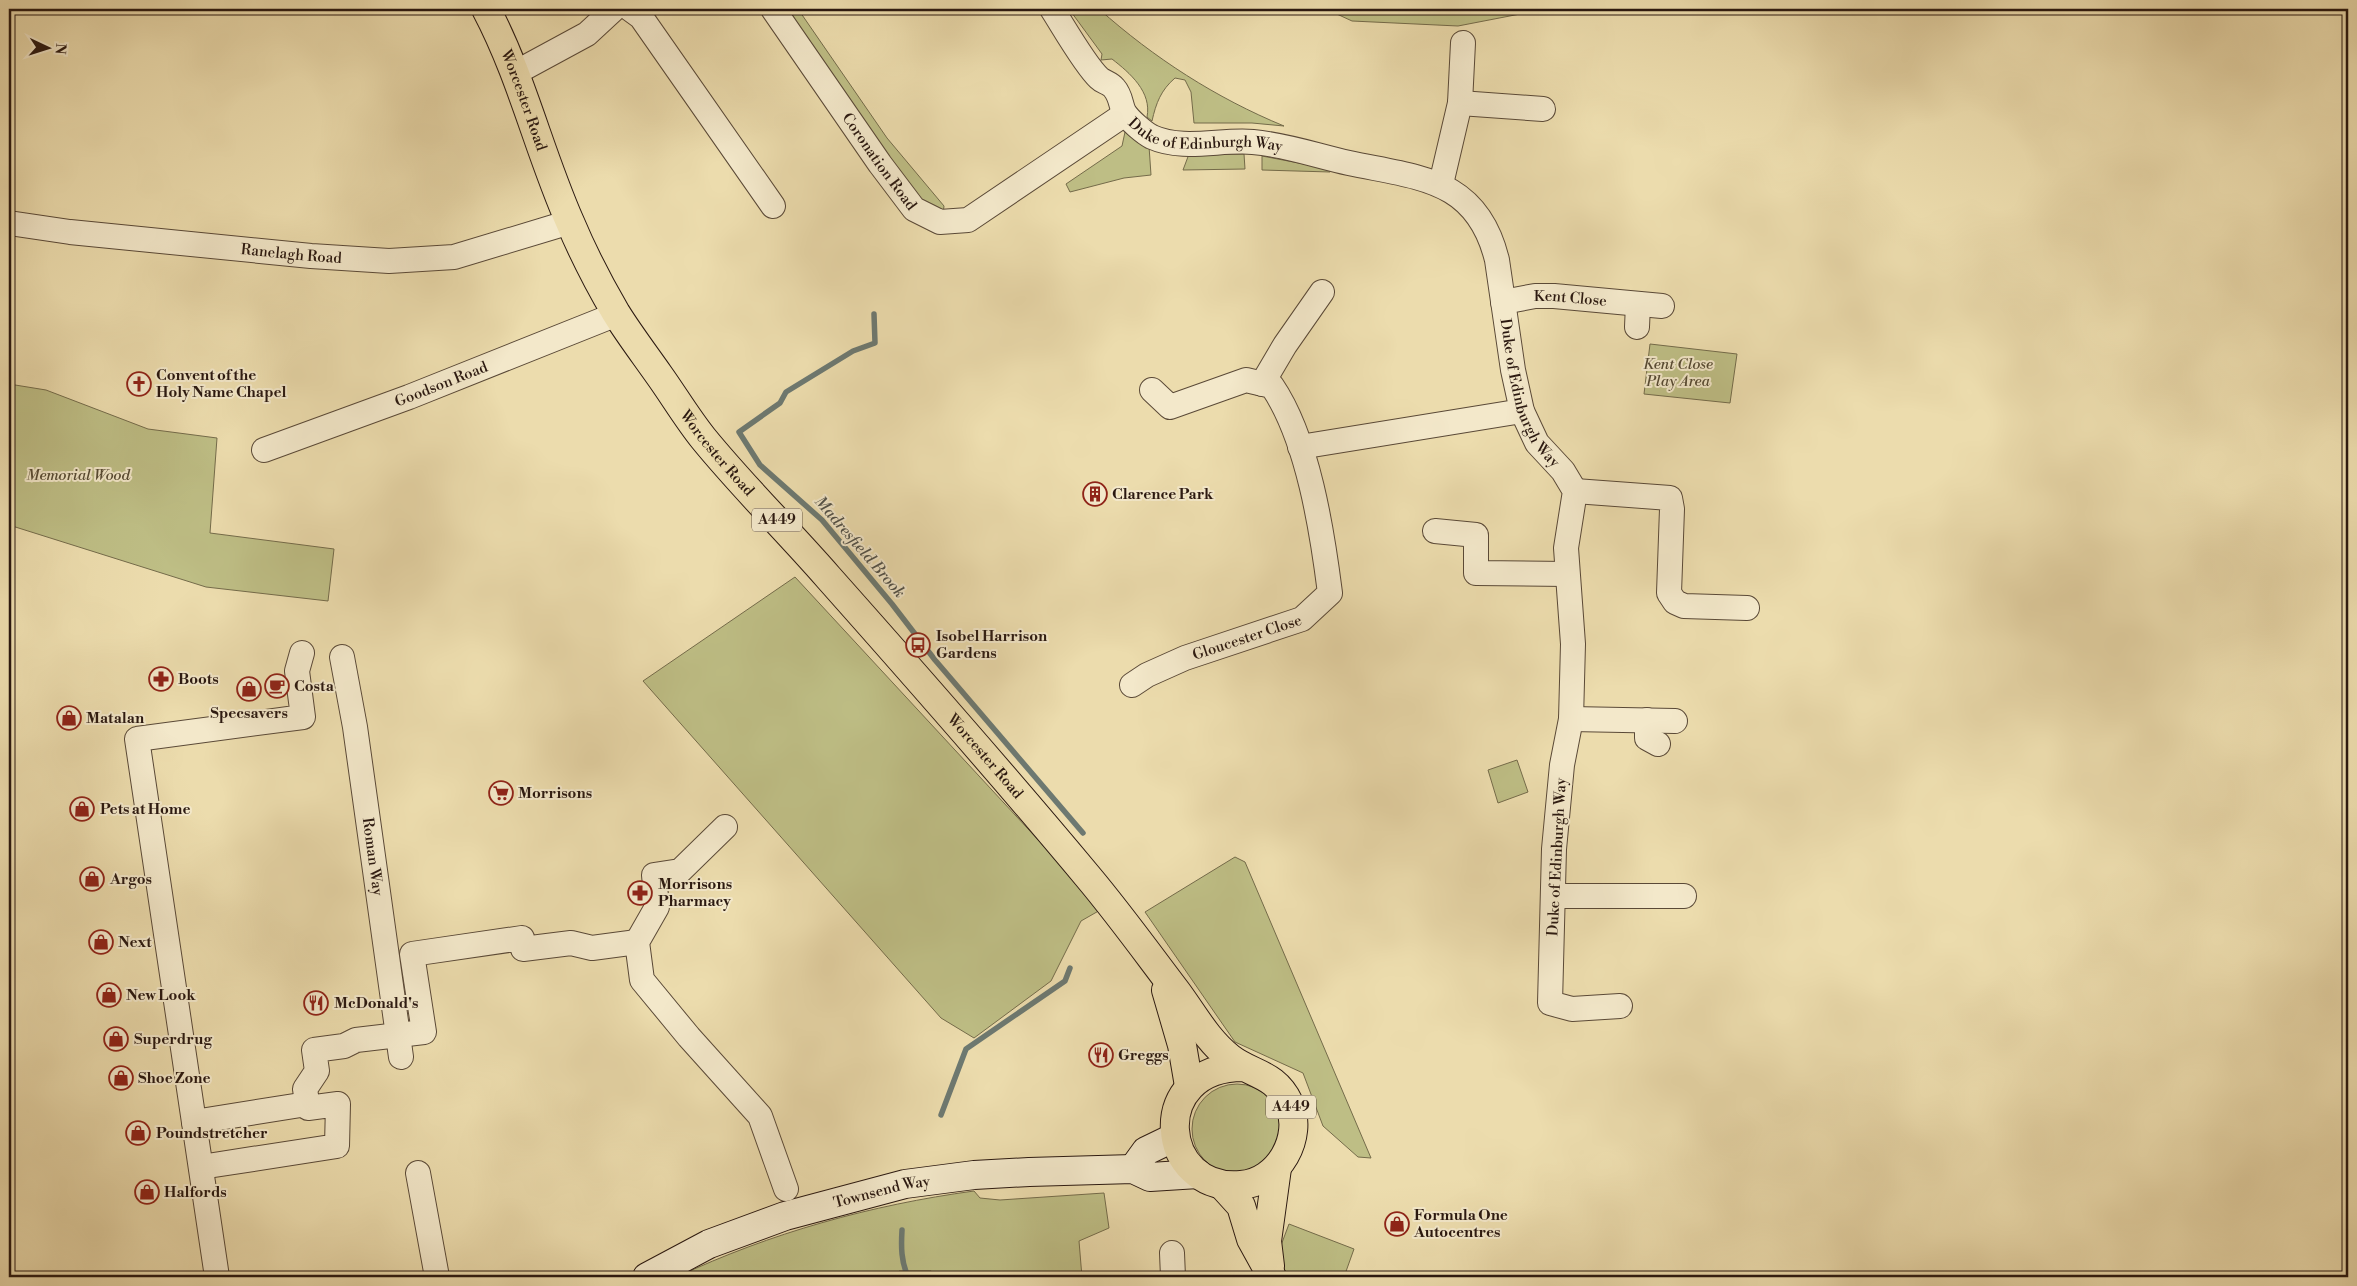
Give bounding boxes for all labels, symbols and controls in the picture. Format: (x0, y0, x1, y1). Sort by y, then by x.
north arrow (22, 22, 72, 72)
text: N (51, 43, 69, 55)
street label: Worcester Road (496, 46, 551, 154)
street label: Coronation Road (838, 109, 921, 214)
street label: Duke of Edinburgh Way (1124, 113, 1285, 156)
street label: Ranelagh Road (240, 240, 343, 267)
street label: Kent Close (1534, 286, 1608, 310)
street label: Duke of Edinburgh Way (1496, 317, 1565, 472)
park label: Kent Close Play Area (1643, 355, 1713, 391)
street label: Goodson Road (392, 357, 491, 411)
place label: Convent of the Holy Name Chapel (156, 366, 287, 402)
church icon: Convent of the Holy Name Chapel (126, 371, 152, 397)
street label: Worcester Road (675, 405, 759, 500)
park label: Memorial Wood (26, 466, 130, 485)
building icon: Clarence Park (1082, 481, 1108, 507)
place label: Clarence Park (1112, 485, 1214, 504)
water label: Madresfield Brook (810, 492, 910, 602)
road number: A449 (752, 508, 802, 532)
street label: Gloucester Close (1190, 610, 1304, 664)
place label: Isobel Harrison Gardens (936, 627, 1048, 663)
bus stop icon: Isobel Harrison Gardens (905, 632, 931, 658)
pharmacy icon: Boots (148, 666, 174, 692)
place label: Boots (178, 670, 219, 689)
cafe icon: Costa (264, 673, 290, 699)
shop icon: Specsavers (236, 676, 262, 702)
place label: Costa (294, 677, 335, 696)
place label: Specsavers (210, 704, 288, 723)
shop icon: Matalan (56, 705, 82, 731)
place label: Matalan (86, 709, 145, 728)
street label: Worcester Road (943, 709, 1028, 803)
street label: Duke of Edinburgh Way (1543, 777, 1571, 937)
supermarket icon: Morrisons (488, 780, 514, 806)
place label: Morrisons (518, 784, 592, 803)
shop icon: Pets at Home (69, 796, 95, 822)
place label: Pets at Home (100, 800, 191, 819)
street label: Roman Way (358, 816, 388, 898)
shop icon: Argos (79, 866, 105, 892)
place label: Argos (109, 870, 152, 889)
place label: Morrisons Pharmacy (658, 875, 732, 911)
pharmacy icon: Morrisons Pharmacy (627, 880, 653, 906)
shop icon: Next (88, 929, 114, 955)
place label: Next (118, 933, 152, 952)
shop icon: New Look (96, 982, 122, 1008)
place label: New Look (126, 986, 196, 1005)
restaurant icon: McDonald's (303, 990, 329, 1016)
place label: McDonald's (334, 994, 418, 1013)
shop icon: Superdrug (103, 1026, 129, 1052)
place label: Superdrug (134, 1030, 212, 1049)
restaurant icon: Greggs (1088, 1042, 1114, 1068)
place label: Greggs (1118, 1046, 1169, 1065)
shop icon: Shoe Zone (108, 1065, 134, 1091)
place label: Shoe Zone (138, 1069, 211, 1088)
road number: A449 (1266, 1096, 1316, 1118)
shop icon: Poundstretcher (125, 1120, 151, 1146)
place label: Poundstretcher (156, 1124, 268, 1143)
street label: Townsend Way (831, 1171, 932, 1212)
shop icon: Halfords (134, 1179, 160, 1205)
place label: Halfords (164, 1183, 227, 1202)
place label: Formula One Autocentres (1413, 1206, 1508, 1242)
shop icon: Formula One Autocentres (1384, 1211, 1410, 1237)

